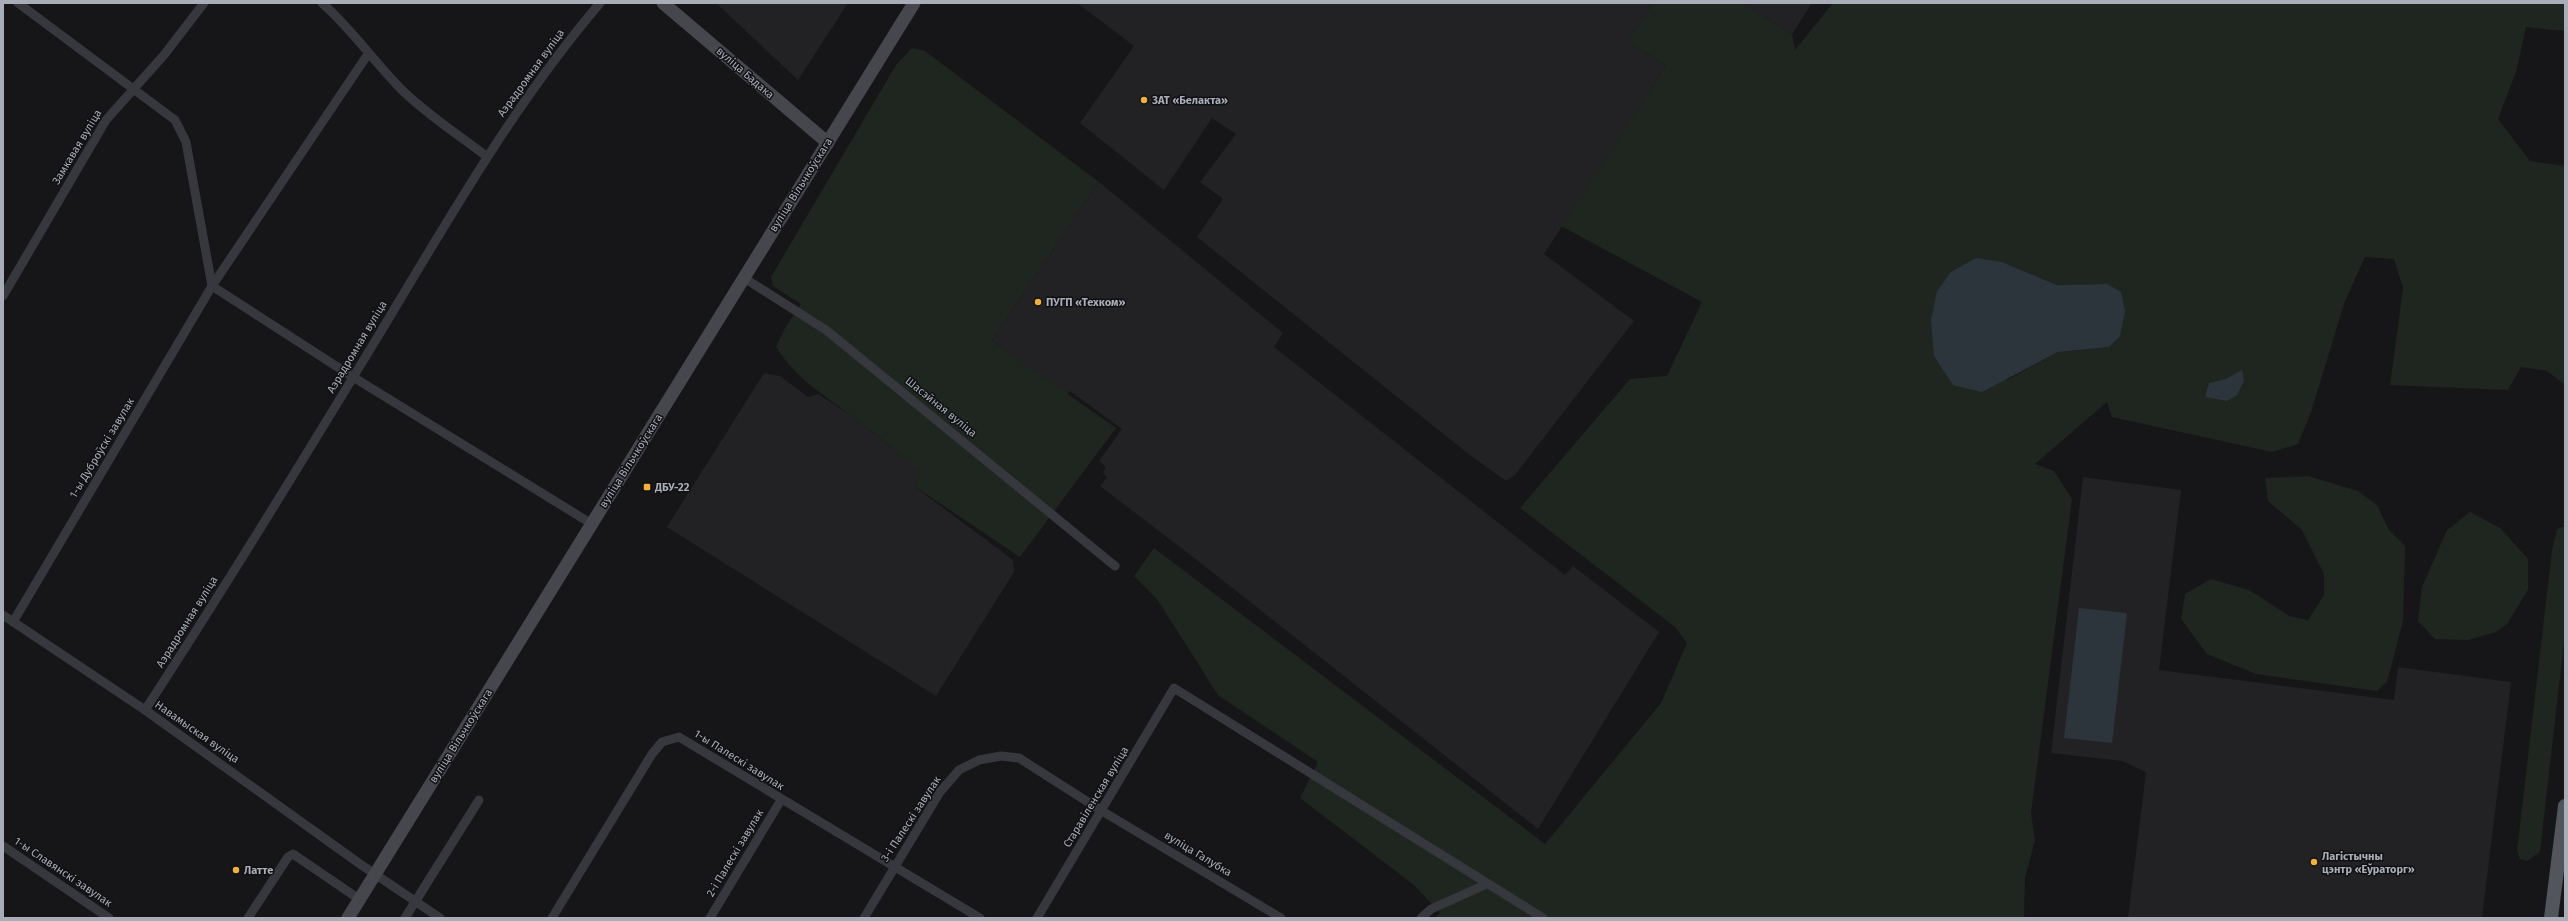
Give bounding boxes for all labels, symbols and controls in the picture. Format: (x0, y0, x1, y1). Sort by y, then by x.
street label: Аэрадромная вуліца (495, 27, 567, 119)
street label: вуліца Бадака (714, 44, 776, 102)
place label: ЗАТ «Белакта» (1151, 94, 1228, 107)
marker: ЗАТ «Белакта» (1139, 95, 1149, 105)
street label: Замкавая вуліца (50, 107, 104, 187)
street label: вуліца Вільчкоўскага (767, 136, 835, 234)
place label: ПУГП «Техком» (1046, 296, 1125, 309)
marker: ПУГП «Техком» (1033, 297, 1043, 307)
street label: Аэрадромная вуліца (324, 299, 390, 395)
street label: Шасэйная вуліца (903, 374, 979, 440)
street label: 1-ы Дуброўскі завулак (67, 395, 137, 500)
street label: вуліца Вільчкоўскага (597, 412, 665, 510)
place label: ДБУ-22 (654, 481, 690, 494)
marker: ДБУ-22 (642, 482, 652, 492)
street label: Аэрадромная вуліца (154, 574, 220, 670)
street label: вуліца Вільчкоўскага (427, 687, 495, 785)
street label: Навамыская вуліца (152, 698, 242, 766)
street label: 1-ы Палескі завулак (692, 727, 787, 793)
street label: Старавіленская вуліца (1061, 744, 1131, 850)
street label: 3-і Палескі завулак (878, 774, 944, 864)
street label: 2-і Палескі завулак (704, 807, 766, 899)
street label: вуліца Галубка (1162, 829, 1234, 879)
street label: 1-ы Славянскі завулак (12, 834, 115, 910)
place label: Лагістычны цэнтр «Еўраторг» (2322, 850, 2415, 876)
marker: Лагістычны цэнтр «Еўраторг» (2309, 857, 2319, 867)
place label: Латте (244, 864, 273, 877)
marker: Латте (231, 865, 241, 875)

